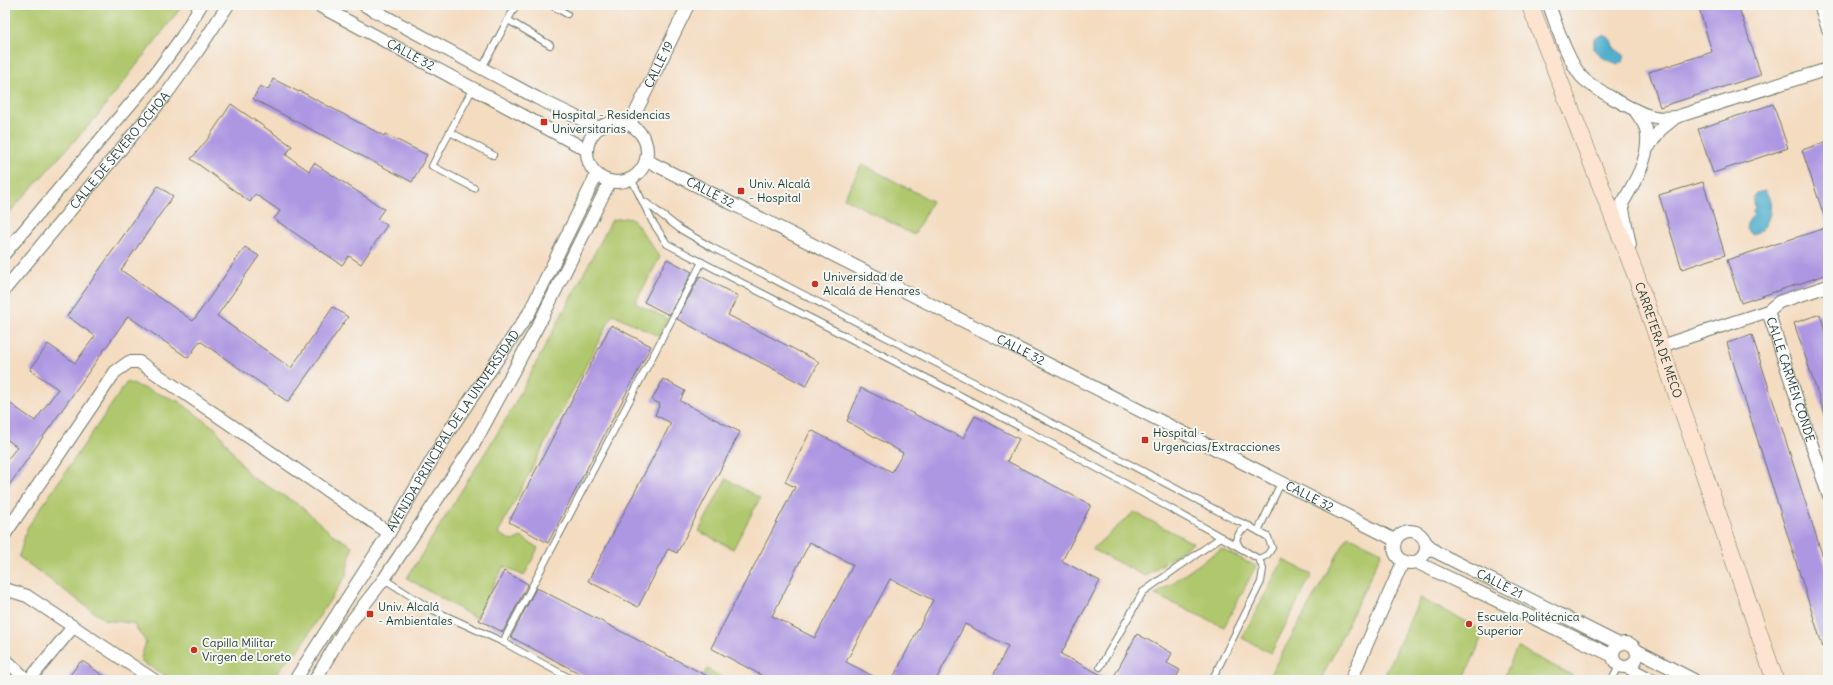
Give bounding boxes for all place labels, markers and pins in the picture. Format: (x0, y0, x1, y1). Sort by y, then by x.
place label: Hospital - Residencias Universitarias (552, 107, 670, 136)
marker: Hospital - Residencias Universitarias (539, 117, 549, 127)
place label: Univ. Alcalá - Hospital (749, 176, 811, 205)
marker: Univ. Alcalá - Hospital (736, 186, 746, 196)
place label: Universidad de Alcalá de Henares (823, 269, 920, 298)
marker: Universidad de Alcalá de Henares (810, 279, 820, 289)
place label: Hospital - Urgencias/Extracciones (1153, 425, 1280, 454)
marker: Hospital - Urgencias/Extracciones (1140, 435, 1150, 445)
place label: Univ. Alcalá - Ambientales (378, 599, 452, 628)
marker: Univ. Alcalá - Ambientales (365, 609, 375, 619)
place label: Escuela Politécnica Superior (1477, 609, 1580, 638)
marker: Escuela Politécnica Superior (1464, 619, 1474, 629)
place label: Capilla Militar Virgen de Loreto (202, 635, 291, 664)
marker: Capilla Militar Virgen de Loreto (189, 645, 199, 655)

